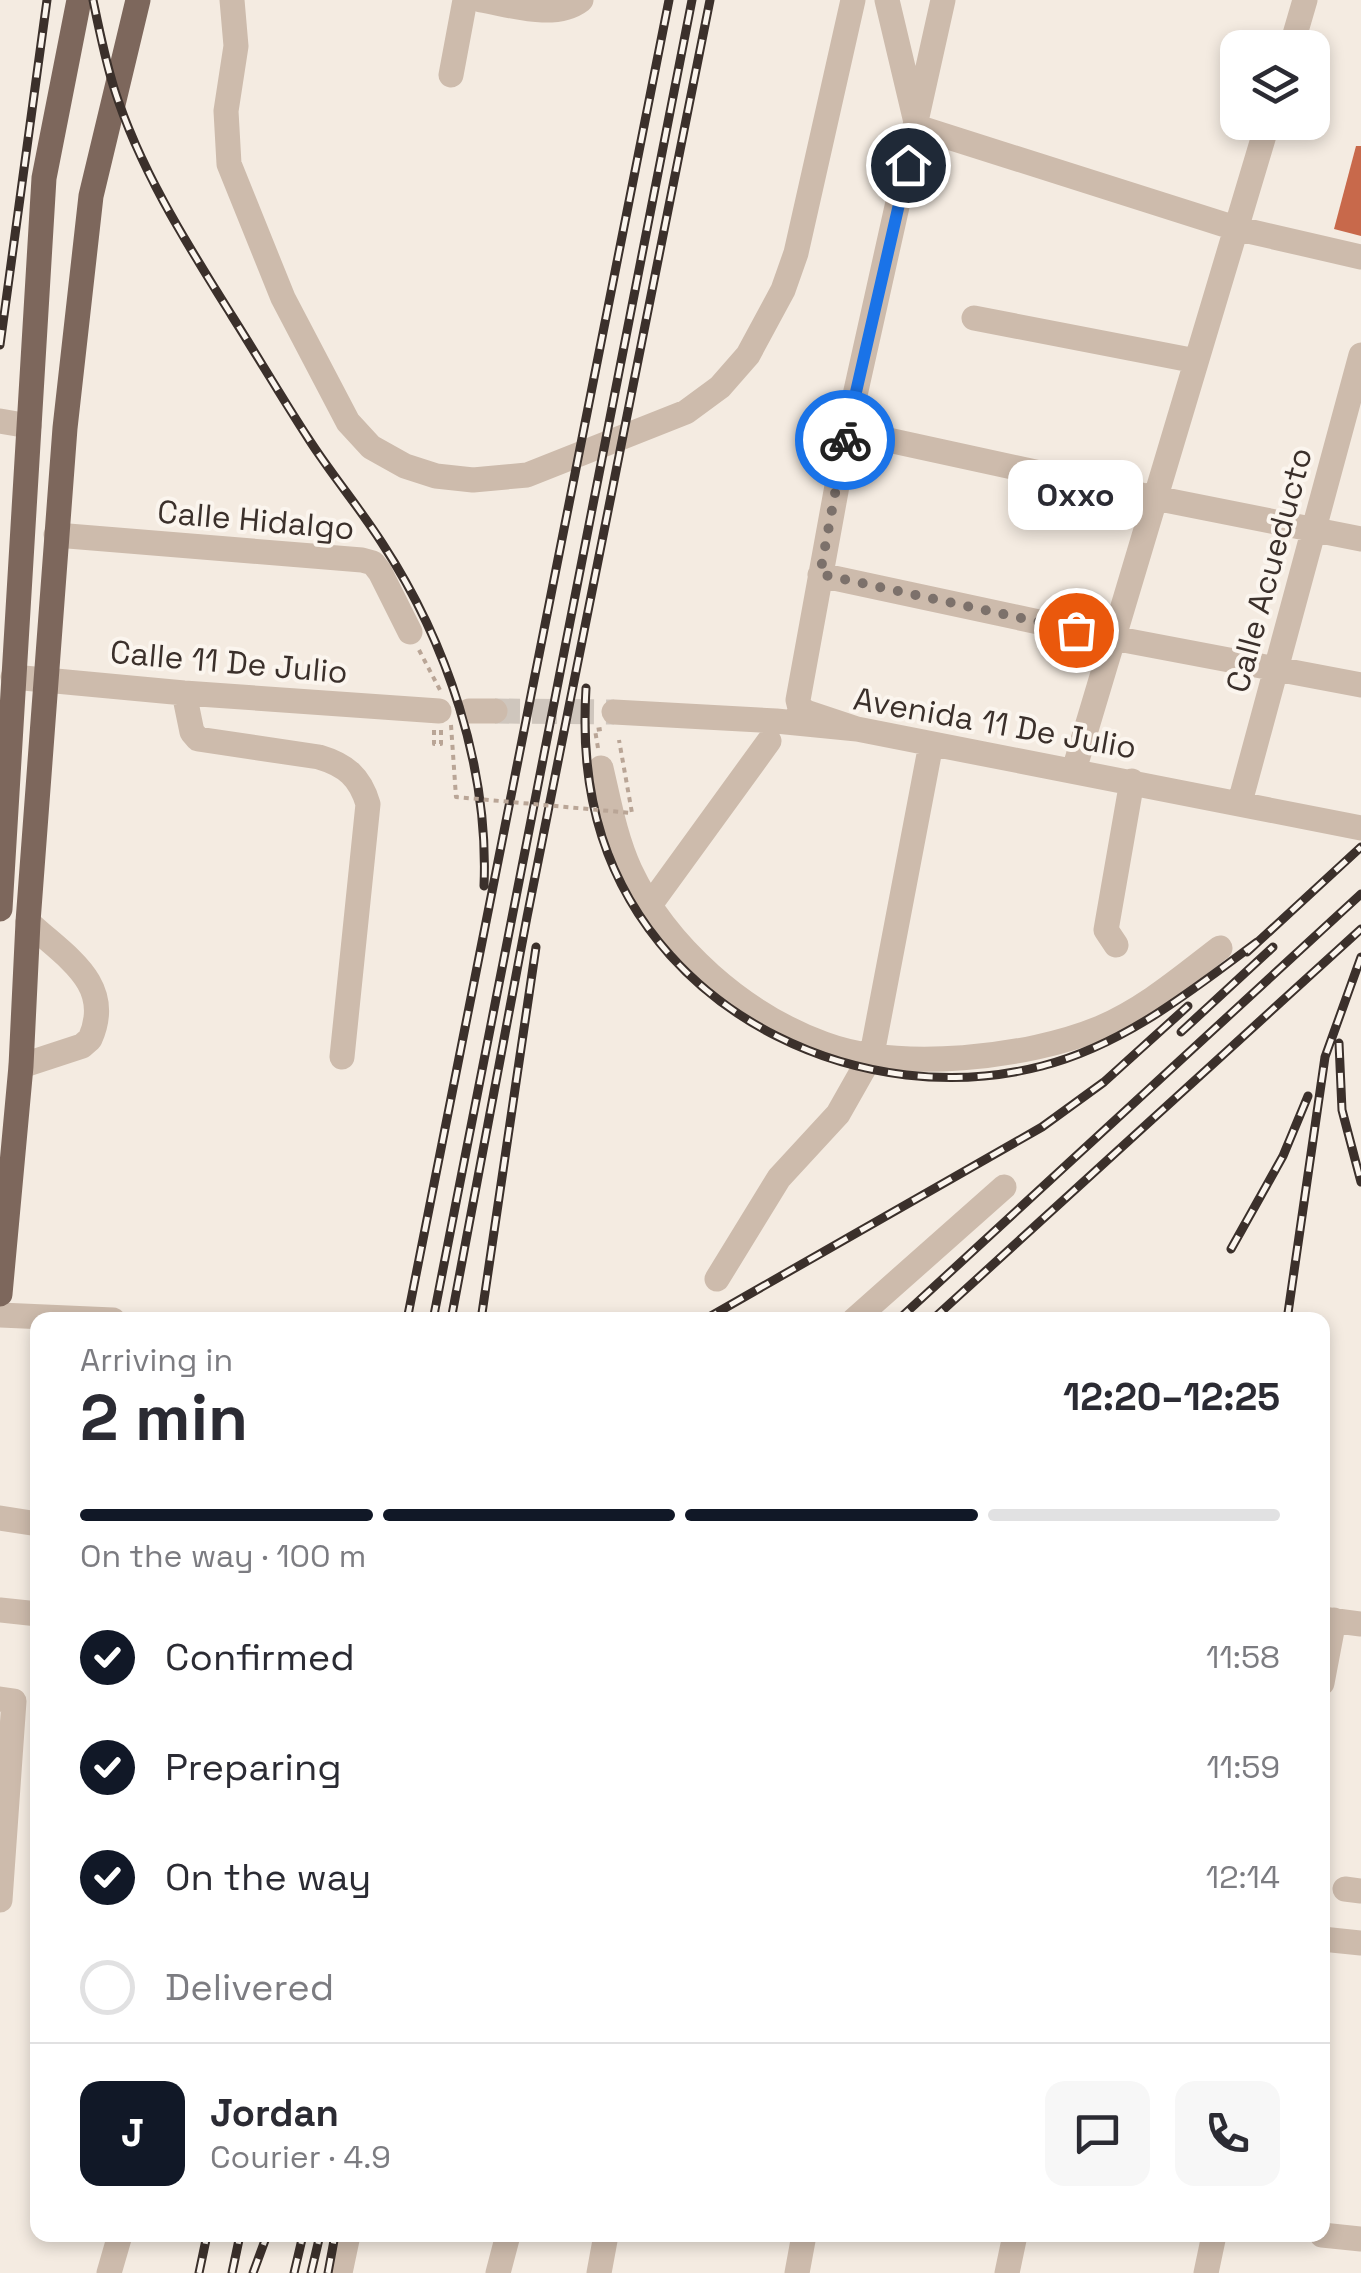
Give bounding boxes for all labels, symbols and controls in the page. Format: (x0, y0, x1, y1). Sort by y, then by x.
map controls (1220, 30, 1330, 140)
button: layers (1220, 30, 1330, 140)
pin (866, 123, 951, 208)
icon: home (881, 138, 936, 193)
courier (795, 390, 895, 490)
icon: bike (818, 413, 873, 468)
street label: Calle Acueducto (1217, 443, 1321, 697)
callout: Oxxo (1008, 460, 1144, 530)
text: Oxxo (1036, 475, 1115, 515)
street label: Calle Hidalgo (156, 491, 356, 549)
pin (1034, 588, 1119, 673)
icon: bag (1049, 603, 1104, 658)
street label: Calle 11 De Julio (109, 632, 349, 692)
street label: Avenida 11 De Julio (850, 678, 1140, 768)
text: Arriving in (80, 1340, 233, 1380)
text: 12:20–12:25 (1063, 1373, 1280, 1421)
text: 2 min (80, 1376, 248, 1459)
text: On the way · 100 m (80, 1536, 366, 1576)
icon: check (80, 1630, 135, 1685)
text: Confirmed (165, 1633, 355, 1681)
text: 11:58 (1206, 1637, 1280, 1677)
icon: check (80, 1740, 135, 1795)
text: Preparing (165, 1743, 342, 1791)
text: 11:59 (1206, 1747, 1280, 1787)
icon: check (80, 1850, 135, 1905)
text: On the way (165, 1853, 371, 1901)
text: 12:14 (1206, 1857, 1280, 1897)
text: Delivered (165, 1963, 334, 2011)
button: chat (1045, 2081, 1150, 2186)
button: phone (1175, 2081, 1280, 2186)
text: Jordan (210, 2089, 339, 2137)
text: J (121, 2109, 144, 2157)
text: Courier · 4.9 (210, 2137, 391, 2177)

